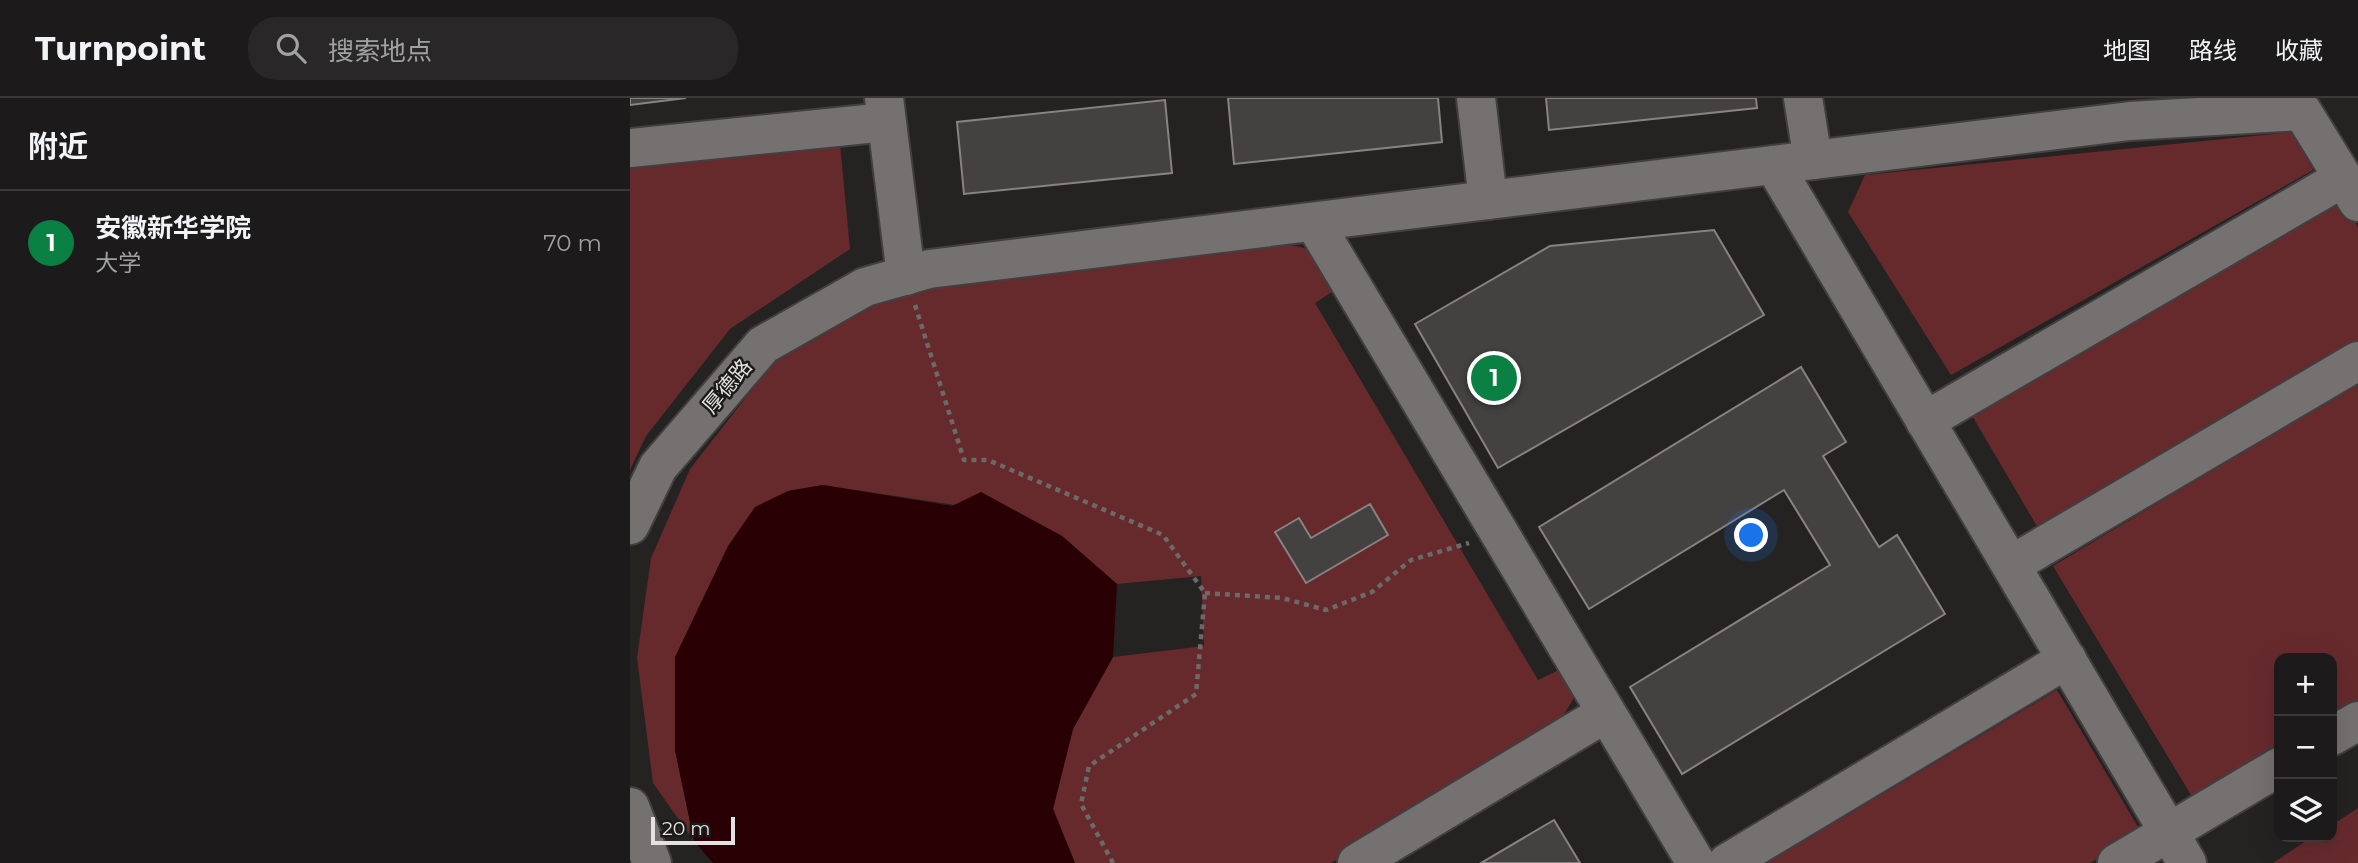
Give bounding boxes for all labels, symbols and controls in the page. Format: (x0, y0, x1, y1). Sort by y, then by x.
search box (248, 17, 738, 80)
text: Turnpoint (35, 28, 206, 68)
icon: search (272, 29, 310, 67)
text: 搜索地点 (328, 35, 432, 67)
text: 地图 (2103, 36, 2151, 65)
text: 路线 (2189, 36, 2237, 65)
text: 收藏 (2275, 36, 2323, 65)
text: 附近 (28, 128, 88, 165)
text: 安徽新华学院 (95, 212, 251, 244)
text: 1 (46, 229, 56, 257)
text: 70 m (543, 229, 602, 257)
text: 大学 (95, 249, 141, 277)
pin: 1 (1471, 352, 1517, 404)
street label: 厚德路 (697, 354, 757, 418)
your location (1734, 518, 1768, 552)
map controls (2274, 653, 2337, 842)
button: + (2274, 653, 2337, 716)
button: − (2274, 716, 2337, 779)
button: layers (2274, 779, 2337, 842)
scale bar (651, 814, 735, 846)
text: 20 m (662, 817, 710, 840)

